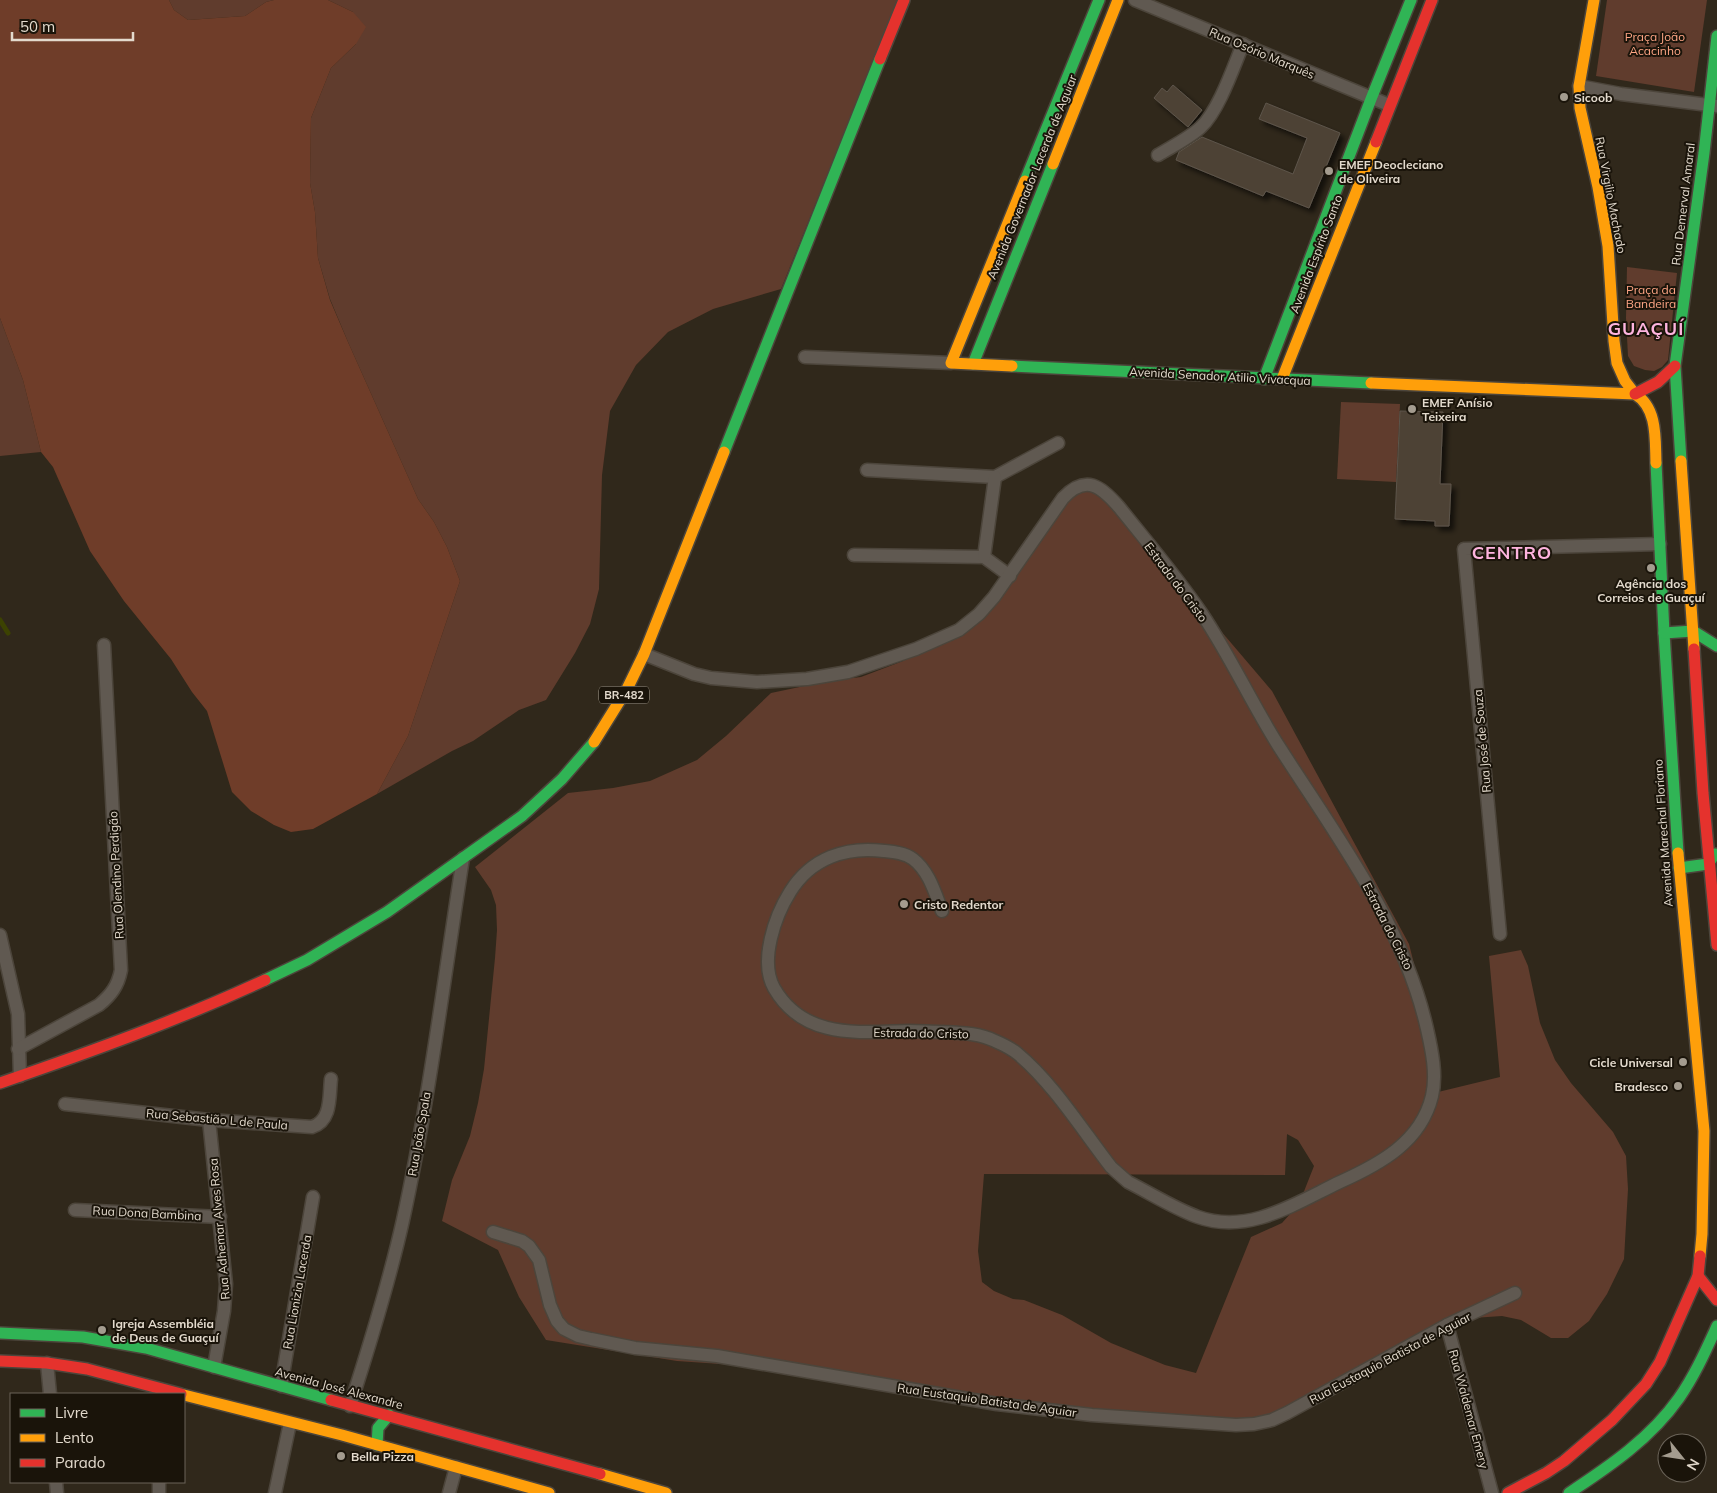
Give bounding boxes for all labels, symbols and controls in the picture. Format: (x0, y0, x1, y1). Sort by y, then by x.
scale bar (12, 10, 134, 42)
text: 50 m (20, 17, 55, 36)
street label: Rua Osório Marquês (1207, 24, 1317, 82)
park label: Praça João Acacinho (1625, 29, 1685, 58)
street label: Avenida Governador Lacerda de Aguiar (984, 72, 1080, 281)
place label: Sicoob (1574, 90, 1612, 105)
marker: Sicoob (1558, 91, 1570, 103)
street label: Rua Virgilio Machado (1592, 135, 1630, 255)
street label: Rua Demerval Amaral (1668, 142, 1698, 266)
place label: EMEF Deocleciano de Oliveira (1339, 157, 1443, 186)
marker: EMEF Deocleciano de Oliveira (1323, 165, 1335, 177)
street label: Avenida Espírito Santo (1286, 192, 1346, 315)
park label: Praça da Bandeira (1626, 282, 1676, 311)
district label: GUAÇUÍ (1608, 317, 1685, 340)
street label: Avenida Senador Atilio Vivacqua (1129, 364, 1311, 388)
place label: EMEF Anísio Teixeira (1422, 395, 1493, 424)
marker: EMEF Anísio Teixeira (1406, 403, 1418, 415)
street label: Estrada do Cristo (1141, 539, 1211, 625)
district label: CENTRO (1472, 541, 1552, 564)
marker: Agência dos Correios de Guaçuí (1645, 562, 1657, 574)
place label: Agência dos Correios de Guaçuí (1597, 576, 1706, 605)
road number: BR-482 (599, 686, 649, 704)
street label: Rua José de Souza (1470, 689, 1494, 793)
street label: Avenida Marechal Floriano (1650, 759, 1676, 907)
street label: Rua Olendino Perdigão (105, 811, 127, 939)
street label: Estrada do Cristo (1360, 880, 1416, 972)
place label: Cristo Redentor (914, 897, 1004, 912)
marker: Cristo Redentor (898, 898, 910, 910)
street label: Estrada do Cristo (873, 1025, 969, 1041)
place label: Cicle Universal (1589, 1055, 1673, 1070)
marker: Cicle Universal (1677, 1056, 1689, 1068)
place label: Bradesco (1615, 1079, 1668, 1094)
marker: Bradesco (1672, 1080, 1684, 1092)
street label: Rua João Spala (404, 1091, 434, 1177)
street label: Rua Sebastião L de Paula (145, 1105, 289, 1133)
street label: Rua Adhemar Alves Rosa (205, 1158, 233, 1300)
street label: Rua Dona Bambina (92, 1203, 202, 1223)
street label: Rua Lionizia Lacerda (280, 1234, 314, 1350)
street label: Rua Eustaquio Batista de Aguiar (1307, 1309, 1474, 1407)
place label: Igreja Assembléia de Deus de Guaçuí (112, 1316, 219, 1345)
marker: Igreja Assembléia de Deus de Guaçuí (96, 1324, 108, 1336)
street label: Rua Waldemar Emery (1446, 1348, 1492, 1471)
street label: Avenida José Alexandre (273, 1364, 405, 1412)
street label: Rua Eustaquio Batista de Aguiar (896, 1380, 1078, 1420)
legend (10, 1393, 185, 1483)
text: Livre (55, 1403, 88, 1422)
text: Lento (55, 1428, 94, 1447)
north arrow (1657, 1433, 1707, 1483)
place label: Bella Pizza (351, 1449, 414, 1464)
marker: Bella Pizza (335, 1450, 347, 1462)
text: Parado (55, 1453, 105, 1472)
text: N (1683, 1455, 1704, 1474)

